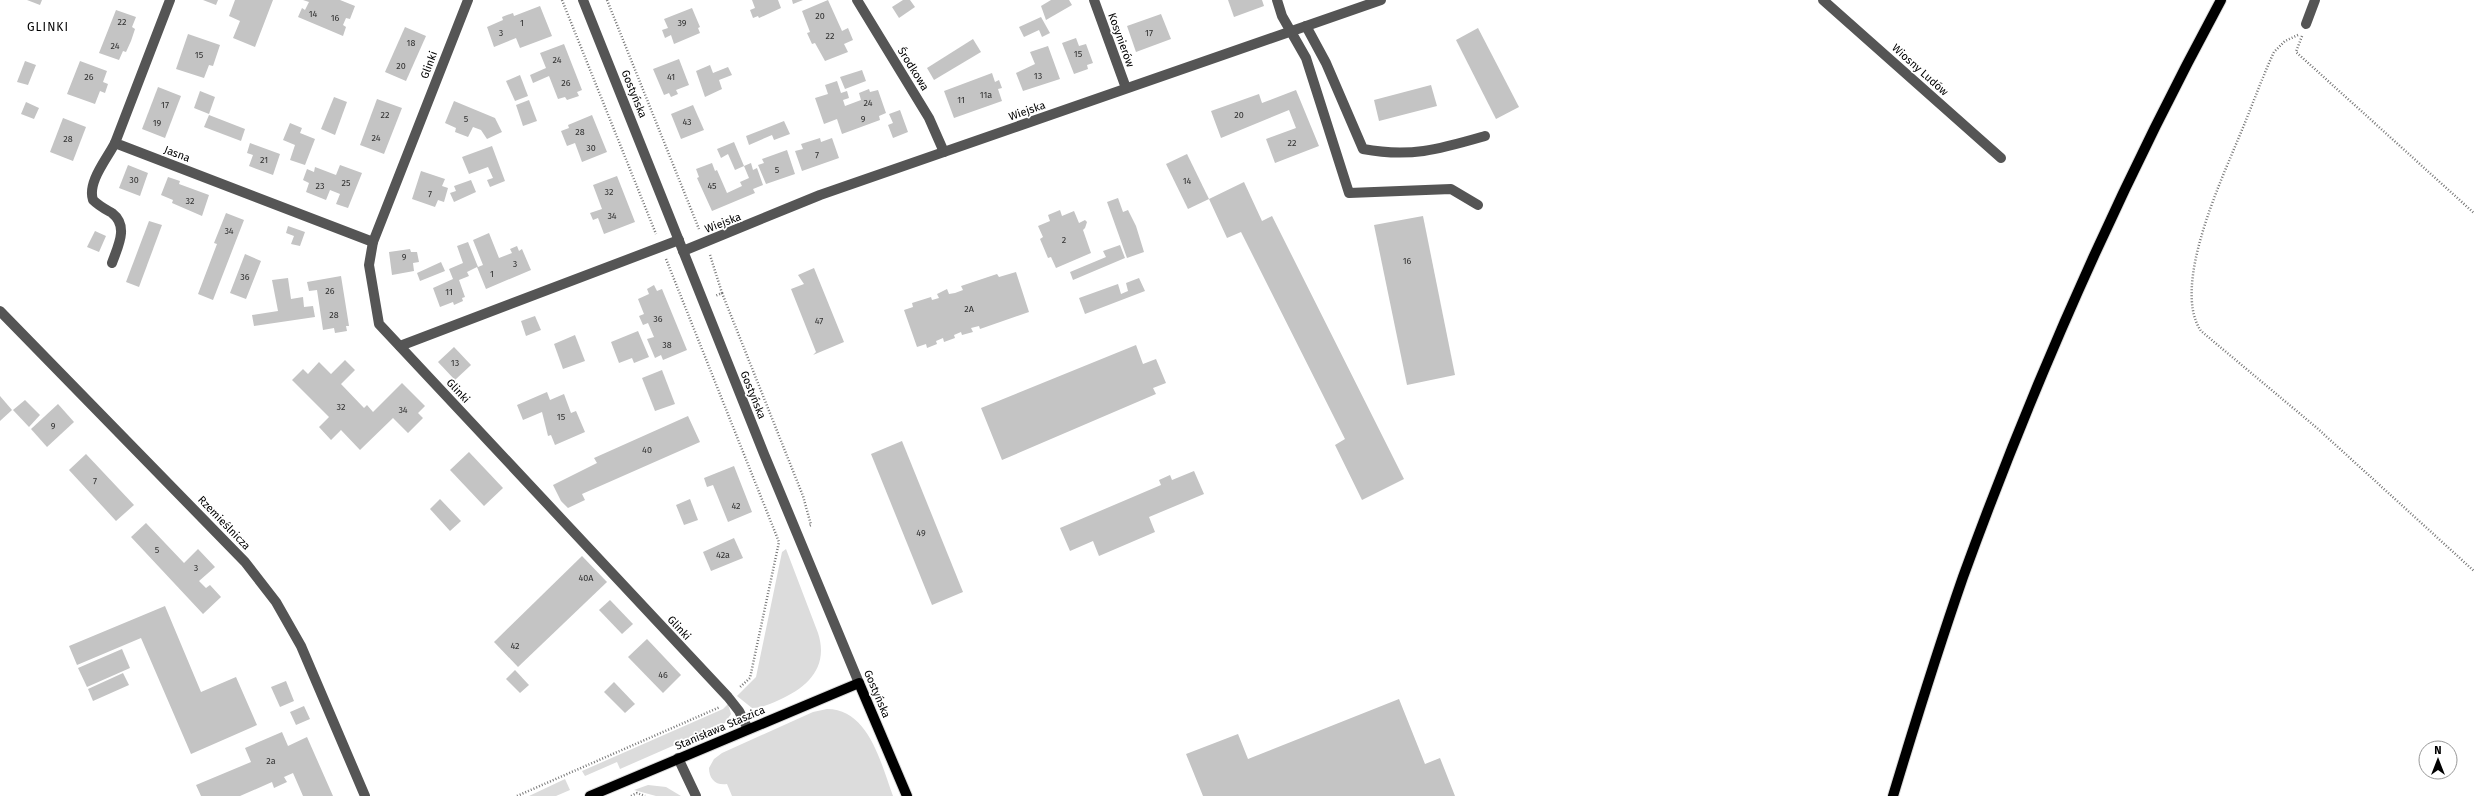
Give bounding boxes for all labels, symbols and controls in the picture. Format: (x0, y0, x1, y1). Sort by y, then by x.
house number: 14 (309, 9, 318, 19)
house number: 20 (815, 11, 825, 21)
street label: Kosynierów (1105, 11, 1137, 69)
house number: 16 (331, 13, 340, 23)
house number: 22 (118, 17, 126, 27)
house number: 1 (520, 18, 524, 28)
house number: 39 (677, 18, 687, 28)
district label: GLINKI (27, 20, 69, 34)
house number: 3 (499, 28, 503, 38)
house number: 17 (1145, 28, 1153, 38)
house number: 22 (826, 31, 834, 41)
house number: 18 (407, 38, 415, 48)
house number: 24 (110, 41, 120, 51)
street label: Wiosny Ludów (1889, 41, 1951, 99)
street label: Środkowa (895, 44, 932, 93)
street label: Glinki (418, 49, 440, 81)
house number: 15 (1074, 49, 1083, 59)
house number: 15 (195, 50, 204, 60)
house number: 24 (552, 55, 562, 65)
house number: 20 (396, 61, 406, 71)
street label: Gostyńska (618, 68, 650, 120)
house number: 13 (1034, 71, 1042, 81)
house number: 26 (84, 72, 94, 82)
house number: 41 (667, 72, 675, 82)
house number: 26 (561, 78, 571, 88)
house number: 11a (980, 90, 992, 100)
house number: 11 (957, 95, 965, 105)
house number: 24 (863, 98, 873, 108)
street label: Wiejska (1007, 99, 1047, 123)
house number: 17 (161, 100, 169, 110)
house number: 22 (381, 110, 389, 120)
house number: 20 (1234, 110, 1244, 120)
house number: 5 (464, 114, 469, 124)
house number: 9 (861, 114, 866, 124)
house number: 43 (682, 117, 692, 127)
house number: 19 (153, 118, 162, 128)
house number: 28 (575, 127, 585, 137)
house number: 24 (371, 133, 381, 143)
house number: 28 (63, 134, 73, 144)
house number: 22 (1288, 138, 1296, 148)
street label: Jasna (162, 143, 192, 165)
house number: 30 (586, 143, 596, 153)
house number: 7 (815, 150, 819, 160)
house number: 21 (260, 155, 268, 165)
house number: 5 (775, 165, 780, 175)
house number: 30 (129, 175, 139, 185)
house number: 14 (1183, 176, 1192, 186)
house number: 25 (342, 178, 351, 188)
house number: 23 (316, 181, 324, 191)
house number: 45 (707, 181, 717, 191)
house number: 32 (605, 187, 613, 197)
house number: 7 (428, 189, 432, 199)
house number: 32 (186, 196, 194, 206)
street label: Wiejska (703, 210, 743, 236)
house number: 34 (607, 211, 617, 221)
house number: 34 (224, 226, 234, 236)
house number: 2 (1062, 235, 1066, 245)
house number: 9 (402, 252, 407, 262)
house number: 16 (1403, 256, 1412, 266)
house number: 3 (513, 259, 517, 269)
house number: 1 (490, 269, 494, 279)
house number: 36 (240, 272, 250, 282)
house number: 26 (325, 286, 335, 296)
house number: 11 (445, 287, 453, 297)
house number: 2A (964, 304, 975, 314)
house number: 28 (329, 310, 339, 320)
house number: 36 (653, 314, 663, 324)
house number: 47 (815, 316, 823, 326)
house number: 38 (662, 340, 672, 350)
house number: 13 (451, 358, 459, 368)
street label: Gostyńska (737, 369, 769, 421)
street label: Glinki (444, 376, 472, 406)
house number: 32 (337, 402, 345, 412)
house number: 34 (398, 405, 408, 415)
house number: 15 (557, 412, 566, 422)
house number: 9 (51, 421, 56, 431)
house number: 40 (642, 445, 652, 455)
house number: 7 (93, 476, 97, 486)
street label: Rzemieślnicza (195, 493, 253, 553)
house number: 42 (731, 501, 741, 511)
house number: 49 (916, 528, 926, 538)
house number: 5 (155, 545, 160, 555)
house number: 42a (716, 550, 730, 560)
house number: 3 (194, 563, 198, 573)
house number: 40A (579, 573, 594, 583)
street label: Glinki (665, 613, 693, 643)
house number: 42 (510, 641, 520, 651)
street label: Gostyńska (861, 668, 893, 720)
house number: 46 (658, 670, 668, 680)
street label: Stanisława Staszica (673, 703, 767, 753)
north arrow (2418, 740, 2458, 780)
text: N (2434, 744, 2442, 757)
house number: 2a (266, 756, 276, 766)

